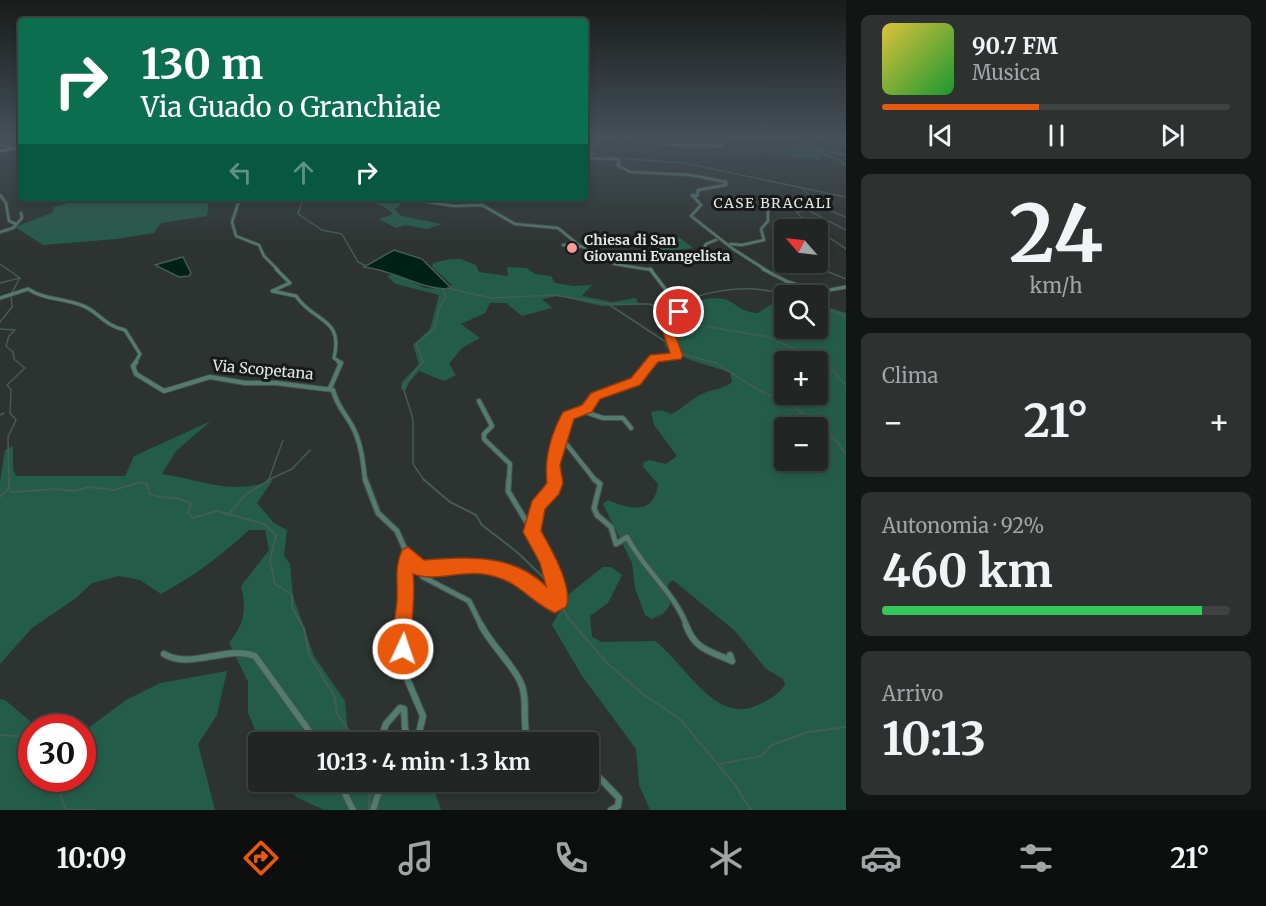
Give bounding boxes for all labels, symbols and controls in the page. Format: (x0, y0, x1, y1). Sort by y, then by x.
text: 90.7 FM (972, 32, 1058, 60)
text: 130 m (141, 38, 263, 90)
icon: right (42, 42, 120, 120)
text: Musica (972, 60, 1041, 85)
text: Via Guado o Granchiaie (141, 90, 441, 124)
icon: previous (924, 119, 957, 152)
icon: pause (1040, 119, 1073, 152)
icon: next (1156, 119, 1189, 152)
icon: left (224, 156, 257, 189)
icon: ahead (287, 156, 320, 189)
icon: right (350, 156, 383, 189)
text: 24 (1009, 185, 1103, 283)
district label: CASE BRACALI (713, 194, 833, 212)
north arrow (774, 219, 828, 273)
map controls (774, 219, 828, 471)
place label: Chiesa di San Giovanni Evangelista (584, 231, 730, 265)
marker: Chiesa di San Giovanni Evangelista (565, 241, 579, 255)
text: km/h (1030, 273, 1082, 298)
button: search (774, 285, 828, 339)
pin (653, 286, 704, 337)
icon: arrive (662, 295, 695, 328)
button: + (774, 351, 828, 405)
street label: Via Scopetana (211, 356, 314, 383)
text: Clima (882, 363, 938, 388)
text: 21° (1023, 393, 1089, 449)
text: − (882, 402, 904, 443)
text: + (1208, 402, 1230, 443)
button: − (774, 417, 828, 471)
text: Autonomia · 92% (882, 513, 1044, 538)
text: 460 km (882, 543, 1053, 599)
position arrow (371, 617, 435, 681)
text: Arrivo (882, 681, 943, 706)
text: 10:13 (882, 711, 986, 767)
speed limit sign: 30 (18, 714, 96, 792)
text: 10:13 · 4 min · 1.3 km (317, 748, 530, 776)
icon: directions (240, 837, 282, 879)
icon: music (395, 837, 437, 879)
icon: phone (550, 837, 592, 879)
icon: climate (705, 837, 747, 879)
icon: car (860, 837, 902, 879)
icon: filters (1015, 837, 1057, 879)
text: 10:09 (57, 841, 127, 875)
text: 21° (1170, 841, 1209, 875)

